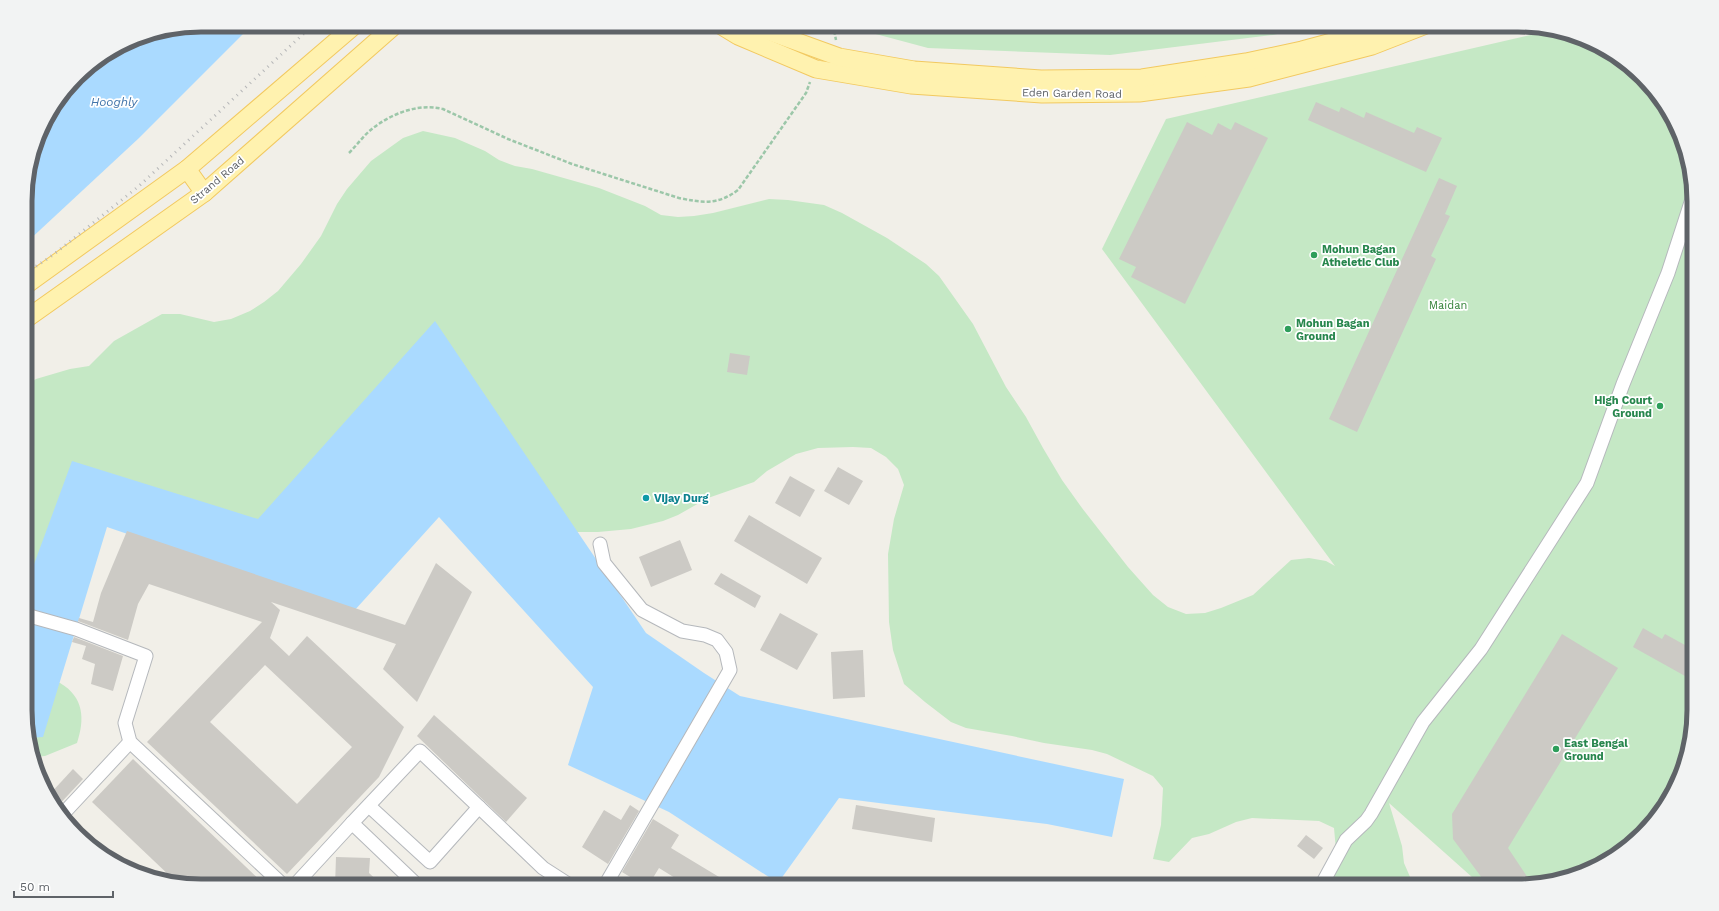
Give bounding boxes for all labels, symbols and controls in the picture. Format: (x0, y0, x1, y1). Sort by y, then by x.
street label: Eden Garden Road (1022, 86, 1122, 101)
water label: Hooghly (91, 95, 138, 109)
street label: Strand Road (188, 154, 247, 207)
place label: Mohun Bagan Atheletic Club (1322, 243, 1399, 269)
marker: Mohun Bagan Atheletic Club (1309, 250, 1319, 260)
park label: Maidan (1429, 299, 1467, 312)
place label: Mohun Bagan Ground (1296, 317, 1370, 343)
marker: Mohun Bagan Ground (1283, 324, 1293, 334)
place label: High Court Ground (1594, 394, 1652, 420)
marker: High Court Ground (1655, 401, 1665, 411)
place label: Vijay Durg (654, 492, 709, 505)
marker: Vijay Durg (641, 493, 651, 503)
place label: East Bengal Ground (1564, 737, 1628, 763)
marker: East Bengal Ground (1551, 744, 1561, 754)
scale bar (14, 873, 113, 899)
text: 50 m (20, 880, 50, 894)

